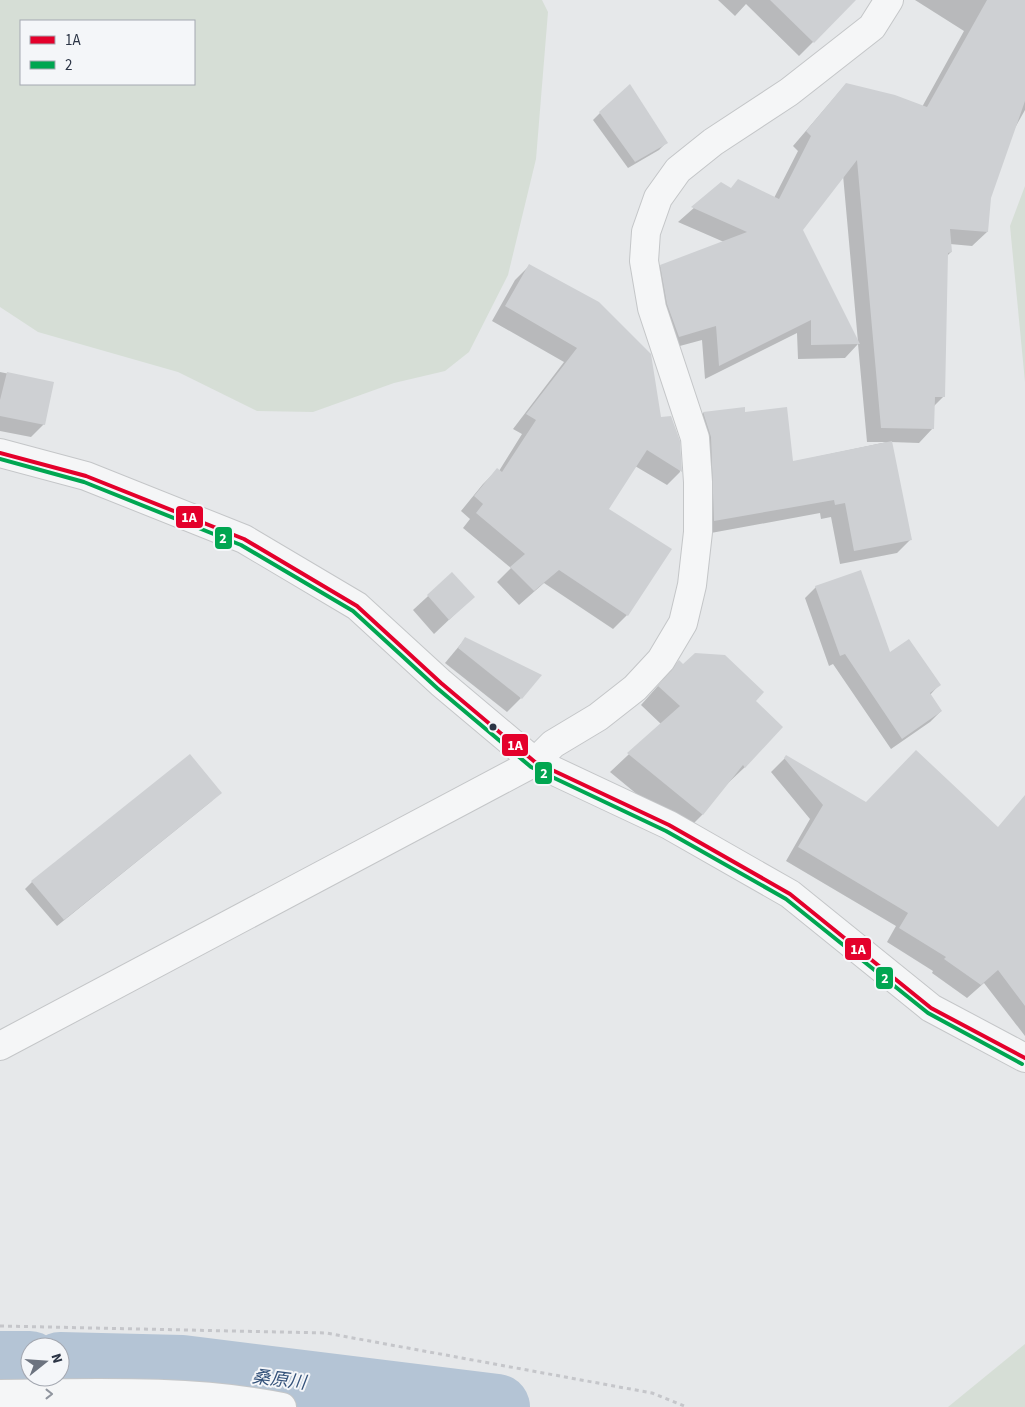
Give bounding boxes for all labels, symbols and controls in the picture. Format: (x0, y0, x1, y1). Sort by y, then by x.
legend (20, 20, 195, 85)
text: 1A (65, 30, 81, 51)
text: 2 (65, 55, 72, 76)
line badge: 1A (175, 505, 204, 529)
text: 1A (181, 508, 198, 528)
line badge: 2 (214, 526, 233, 550)
text: 2 (219, 529, 227, 549)
unlabelled marker (488, 722, 498, 732)
line badge: 1A (501, 733, 529, 757)
text: 1A (507, 736, 524, 756)
line badge: 2 (534, 761, 553, 785)
text: 2 (540, 764, 548, 784)
line badge: 1A (844, 937, 872, 961)
text: 1A (850, 940, 867, 960)
line badge: 2 (875, 966, 894, 990)
text: 2 (881, 969, 889, 989)
north arrow (20, 1337, 70, 1387)
text: N (46, 1351, 67, 1366)
water label: 桑原川 (251, 1364, 309, 1396)
one-way arrow (45, 1388, 53, 1399)

